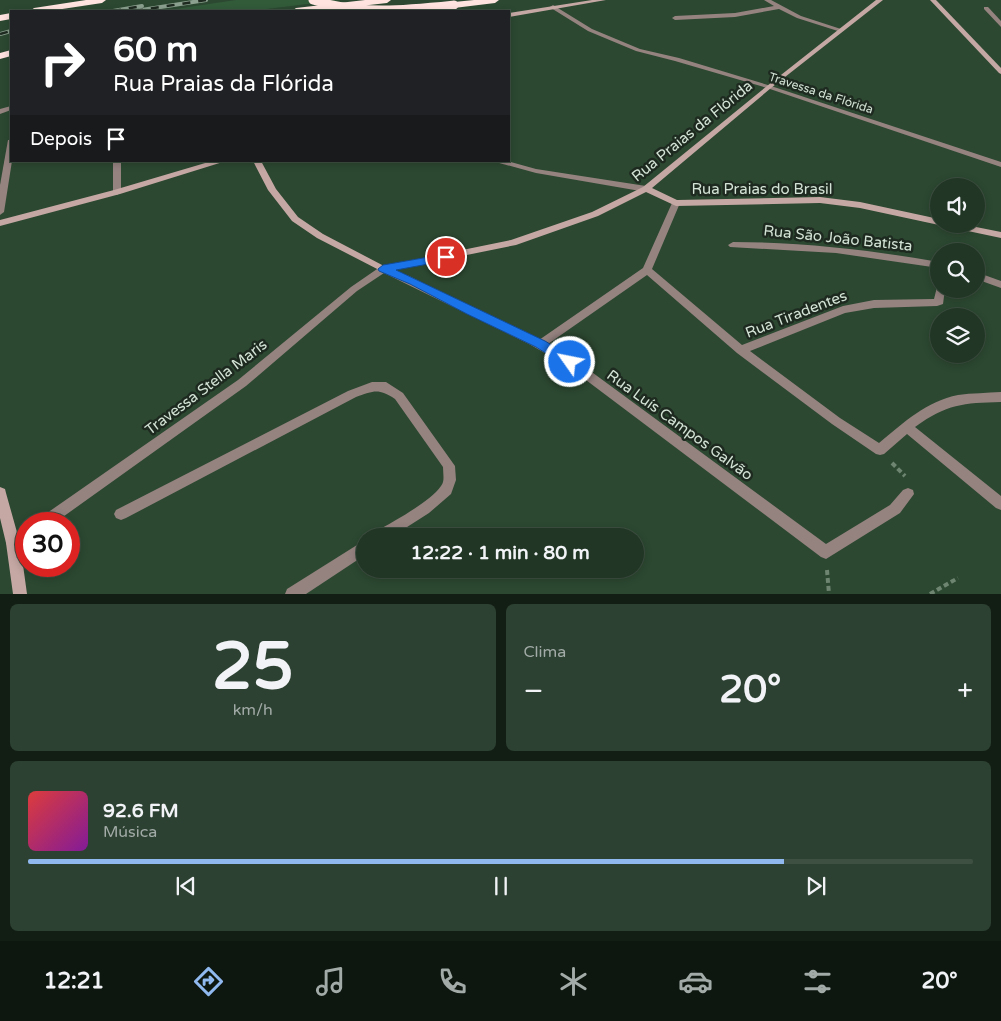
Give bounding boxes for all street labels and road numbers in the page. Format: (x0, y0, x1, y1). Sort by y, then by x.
street label: Travessa da Flórida (767, 69, 875, 117)
street label: Rua Praias da Flórida (628, 77, 756, 185)
street label: Rua Praias do Brasil (691, 180, 833, 198)
street label: Rua São João Batista (763, 221, 913, 255)
street label: Rua Tiradentes (743, 286, 849, 342)
street label: Travessa Stella Maris (142, 335, 270, 439)
street label: Rua Luís Campos Galvão (604, 366, 756, 484)

